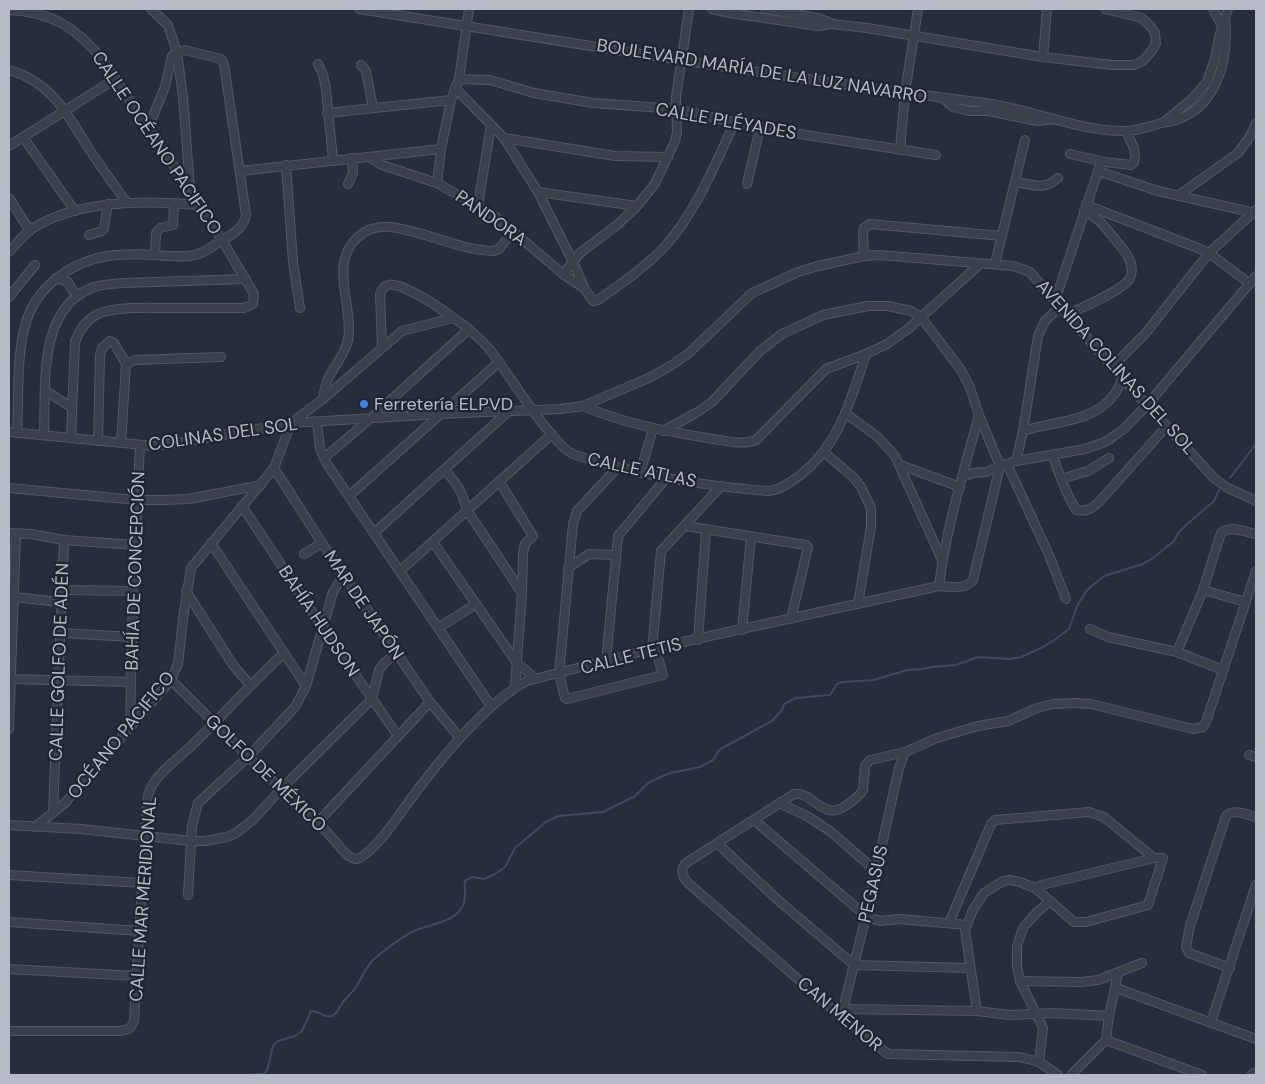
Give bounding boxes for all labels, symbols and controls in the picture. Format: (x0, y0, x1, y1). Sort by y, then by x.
street label: BOULEVARD MARÍA DE LA LUZ NAVARRO (595, 33, 929, 109)
street label: CALLE OCÉANO PACIFICO (87, 47, 228, 239)
street label: CALLE PLÉYADES (654, 97, 798, 145)
street label: PANDORA (450, 185, 532, 251)
street label: AVENIDA COLINAS DEL SOL (1031, 274, 1201, 460)
place label: Ferretería ELPVD (374, 392, 513, 416)
marker: Ferretería ELPVD (358, 398, 370, 410)
street label: COLINAS DEL SOL (147, 412, 299, 456)
street label: CALLE ATLAS (585, 447, 699, 493)
street label: BAHÍA DE CONCEPCIÓN (120, 471, 150, 671)
street label: MAR DE JAPÓN (318, 546, 410, 664)
street label: BAHÍA HUDSON (273, 561, 365, 681)
street label: CALLE GOLFO DE ADÉN (44, 563, 74, 761)
street label: CALLE TETIS (578, 632, 684, 680)
street label: OCÉANO PACIFICO (62, 666, 180, 804)
street label: GOLFO DE MÉXICO (200, 709, 332, 837)
street label: CALLE MAR MERIDIONAL (124, 796, 162, 1002)
street label: PEGASUS (852, 843, 894, 925)
street label: CAN MENOR (792, 971, 888, 1057)

